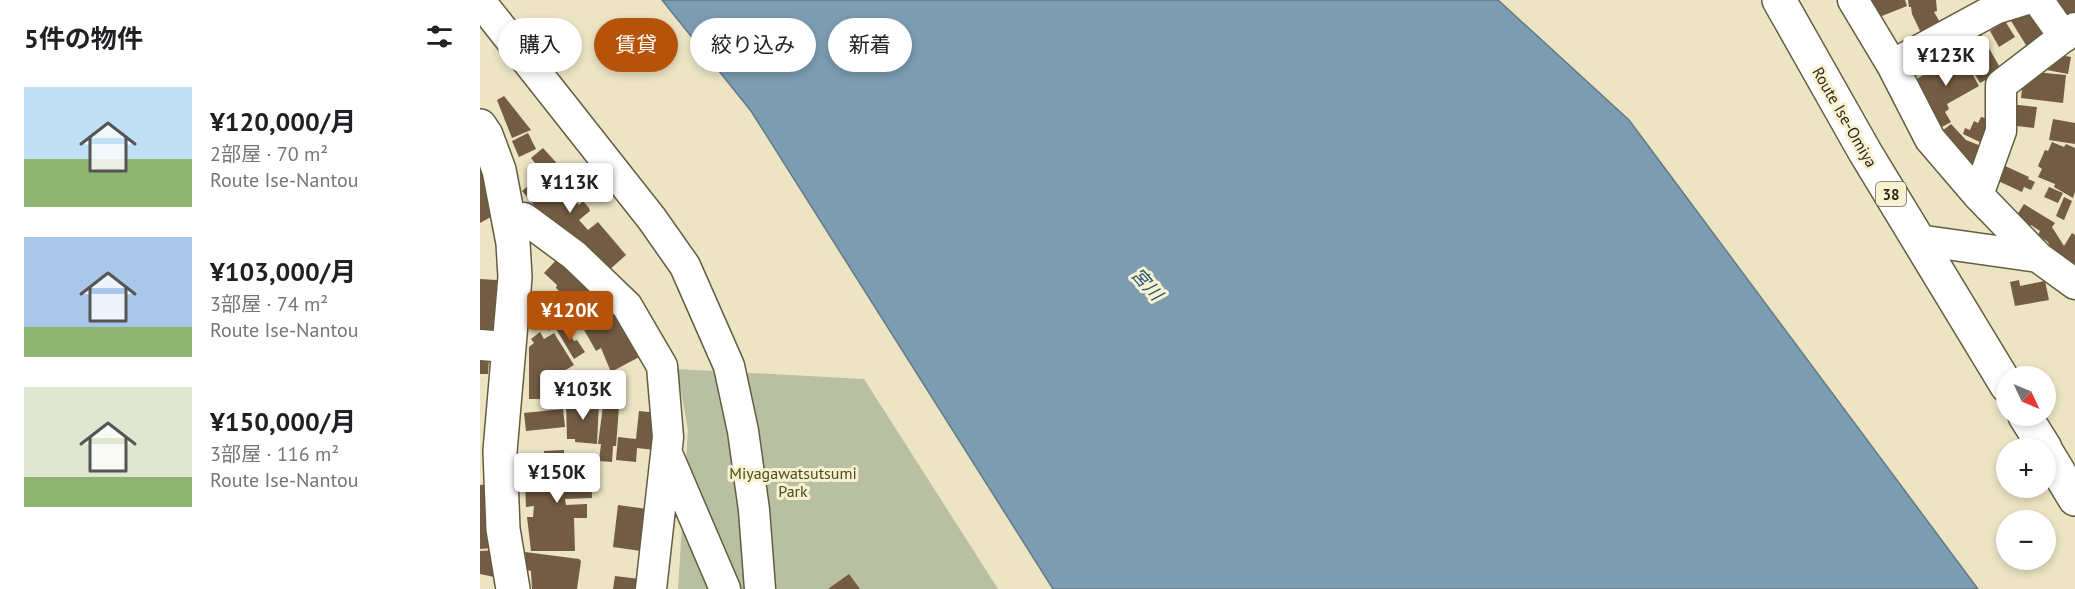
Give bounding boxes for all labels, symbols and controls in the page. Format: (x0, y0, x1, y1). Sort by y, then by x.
chip: 購入 (498, 18, 582, 72)
chip: 賃貸 (594, 18, 678, 72)
chip: 絞り込み (690, 18, 816, 72)
chip: 新着 (828, 18, 912, 72)
icon: filters (423, 20, 456, 53)
text: 5件の物件 (24, 22, 143, 55)
pin: ¥123K (1904, 36, 1988, 87)
text: ¥123K (1917, 42, 1975, 68)
street label: Route Ise-Omiya (1808, 63, 1882, 171)
text: ¥120,000/月 (210, 105, 356, 138)
icon: home (72, 111, 144, 183)
text: 2部屋 · 70 m² (210, 141, 328, 167)
pin: ¥113K (528, 163, 612, 214)
text: Route Ise-Nantou (210, 167, 358, 193)
text: ¥113K (541, 169, 599, 195)
road number: 38 (1876, 182, 1906, 206)
text: ¥103,000/月 (210, 255, 356, 288)
icon: home (72, 261, 144, 333)
water label: 宮川 (1126, 263, 1169, 307)
text: 3部屋 · 74 m² (210, 291, 328, 317)
pin: ¥120K (528, 291, 612, 342)
text: ¥120K (541, 297, 599, 323)
text: Route Ise-Nantou (210, 317, 358, 343)
north arrow (1996, 366, 2056, 426)
map controls (1996, 366, 2056, 570)
pin: ¥103K (541, 370, 625, 421)
text: ¥103K (554, 376, 612, 402)
text: ¥150,000/月 (210, 405, 356, 438)
icon: home (72, 411, 144, 483)
button: + (1996, 438, 2056, 498)
text: 3部屋 · 116 m² (210, 441, 339, 467)
pin: ¥150K (515, 453, 599, 504)
text: ¥150K (528, 459, 586, 485)
park label: Miyagawatsutsumi Park (729, 463, 857, 501)
text: Route Ise-Nantou (210, 467, 358, 493)
button: − (1996, 510, 2056, 570)

